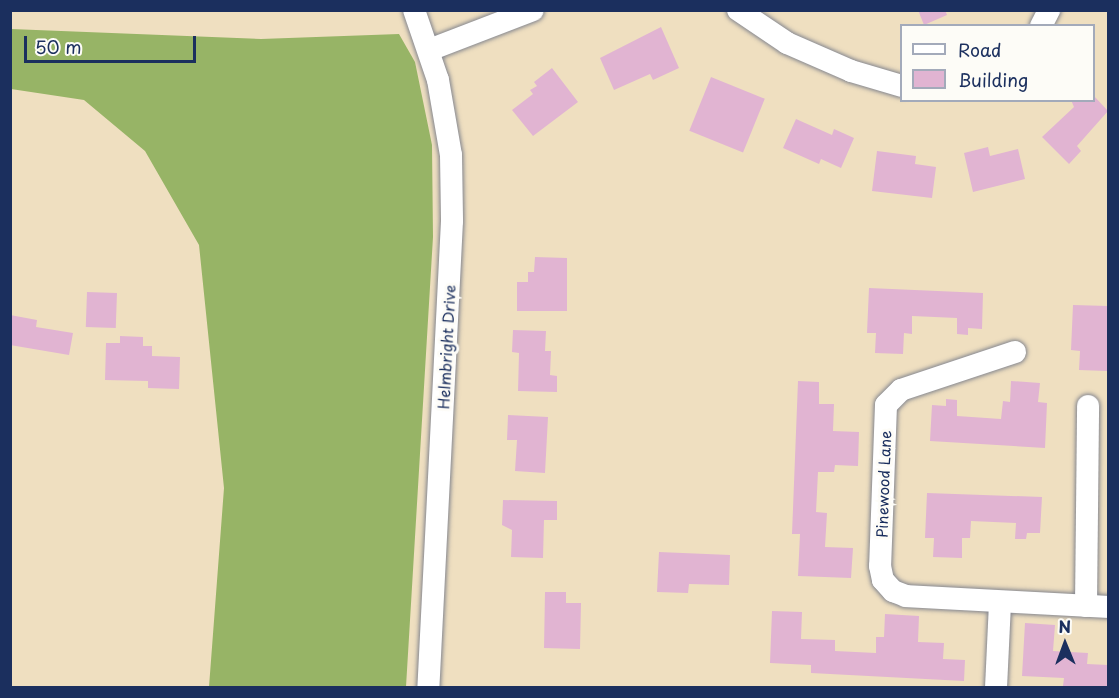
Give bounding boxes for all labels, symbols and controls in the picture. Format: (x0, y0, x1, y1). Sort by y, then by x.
scale bar (27, 24, 200, 62)
legend (900, 24, 1095, 102)
text: 50 m (35, 33, 82, 60)
text: Road (958, 36, 1002, 63)
text: Building (958, 66, 1028, 93)
street label: Helmbright Drive (434, 285, 458, 409)
street label: Pinewood Lane (872, 430, 894, 538)
north arrow (1035, 614, 1095, 674)
text: N (1058, 614, 1071, 638)

